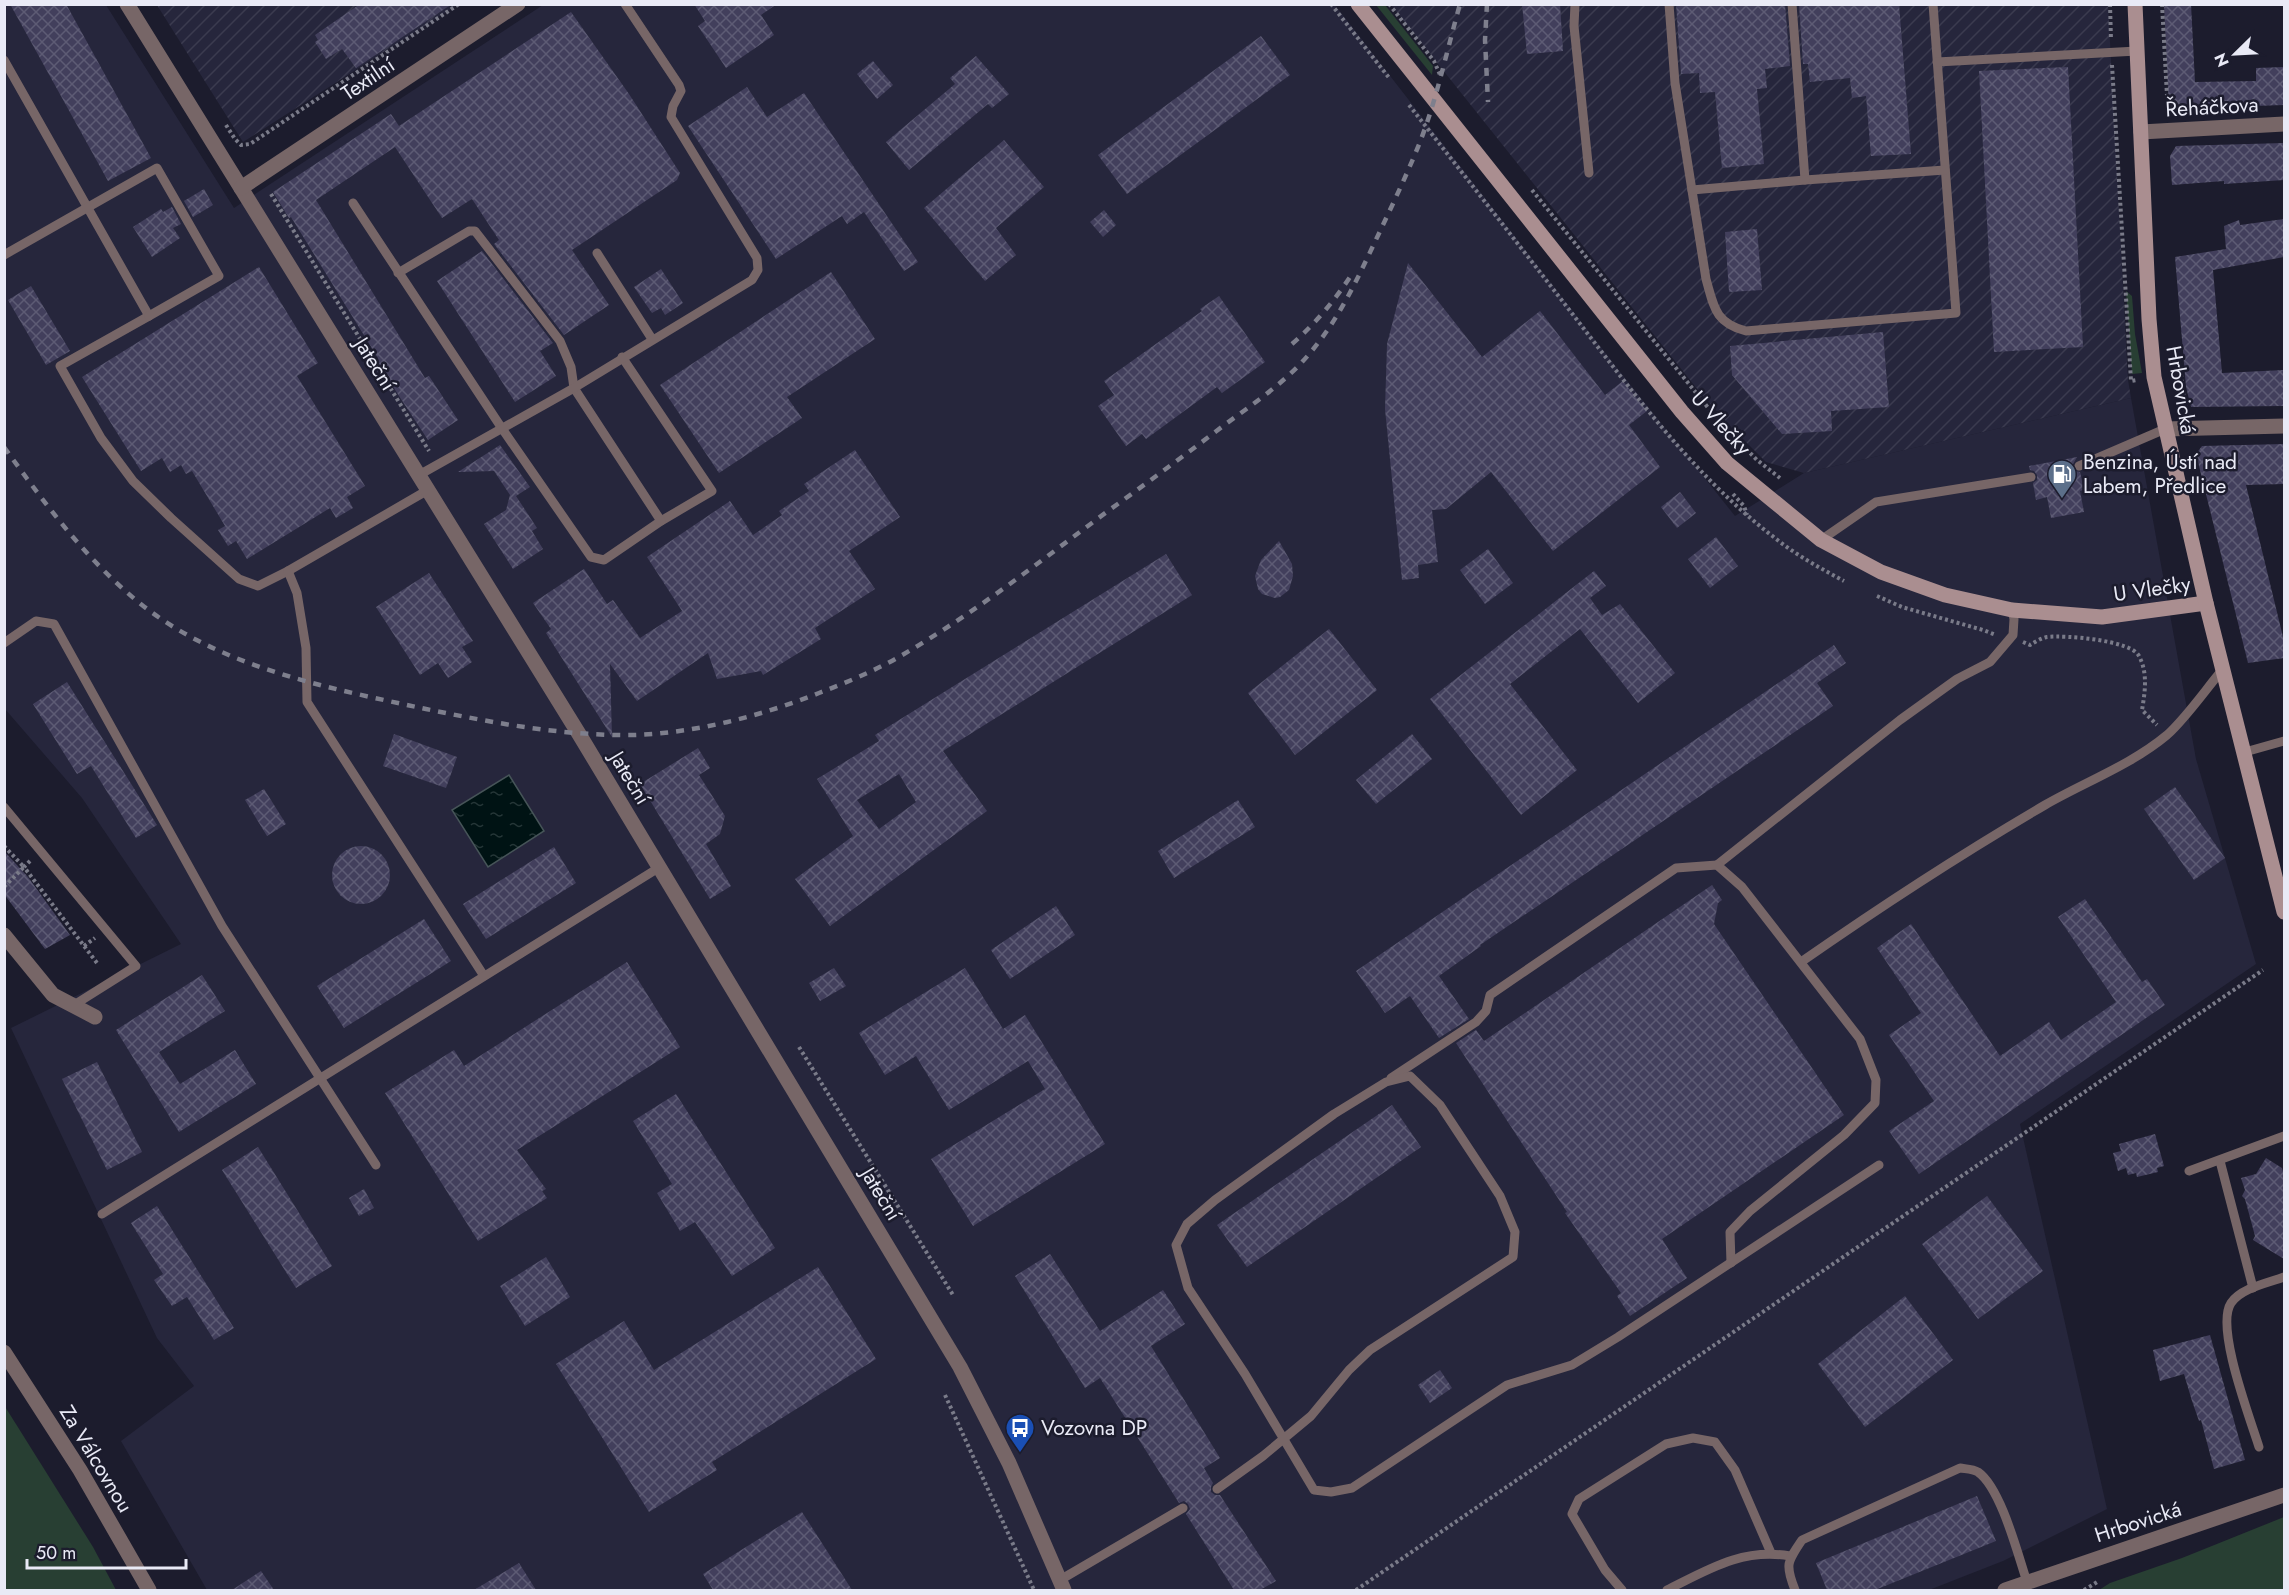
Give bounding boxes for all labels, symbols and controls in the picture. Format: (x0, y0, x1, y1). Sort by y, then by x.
north arrow (2205, 24, 2265, 84)
street label: Textilní (335, 49, 402, 108)
text: N (2209, 49, 2235, 70)
street label: Řeháčkova (2165, 90, 2259, 124)
street label: Jateční (345, 329, 404, 398)
street label: Hrbovická (2158, 343, 2204, 437)
street label: U Vlečky (1684, 384, 1759, 462)
place label: Benzina, Ústí nad Labem, Předlice (2083, 447, 2237, 501)
fuel station icon: Benzina, Ústí nad Labem, Předlice (2046, 458, 2078, 500)
street label: U Vlečky (2111, 569, 2193, 609)
street label: Jateční (601, 743, 658, 812)
street label: Jateční (852, 1159, 909, 1228)
street label: Za Válcovnou (52, 1400, 140, 1518)
bus stop icon: Vozovna DP (1004, 1412, 1036, 1454)
place label: Vozovna DP (1041, 1413, 1147, 1443)
street label: Hrbovická (2091, 1494, 2185, 1550)
scale bar (27, 1532, 186, 1570)
text: 50 m (36, 1540, 76, 1566)

